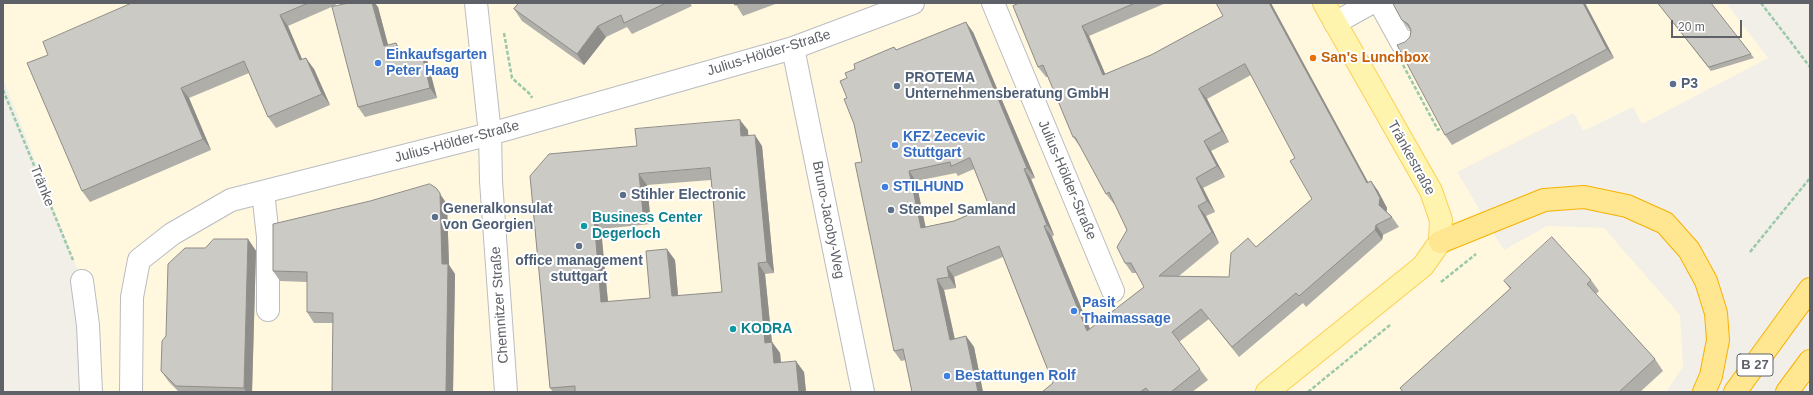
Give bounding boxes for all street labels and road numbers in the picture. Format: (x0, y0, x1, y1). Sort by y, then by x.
street label: Julius-Hölder-Straße (705, 26, 833, 80)
street label: Julius-Hölder-Straße (393, 117, 521, 167)
street label: Julius-Hölder-Straße (1034, 118, 1100, 242)
street label: Tränkestraße (1384, 118, 1438, 198)
street label: Bruno-Jacoby-Weg (808, 160, 848, 280)
street label: Tränke (26, 163, 58, 209)
street label: Chemnitzer Straße (488, 246, 512, 364)
road number: B 27 (1737, 354, 1773, 376)

